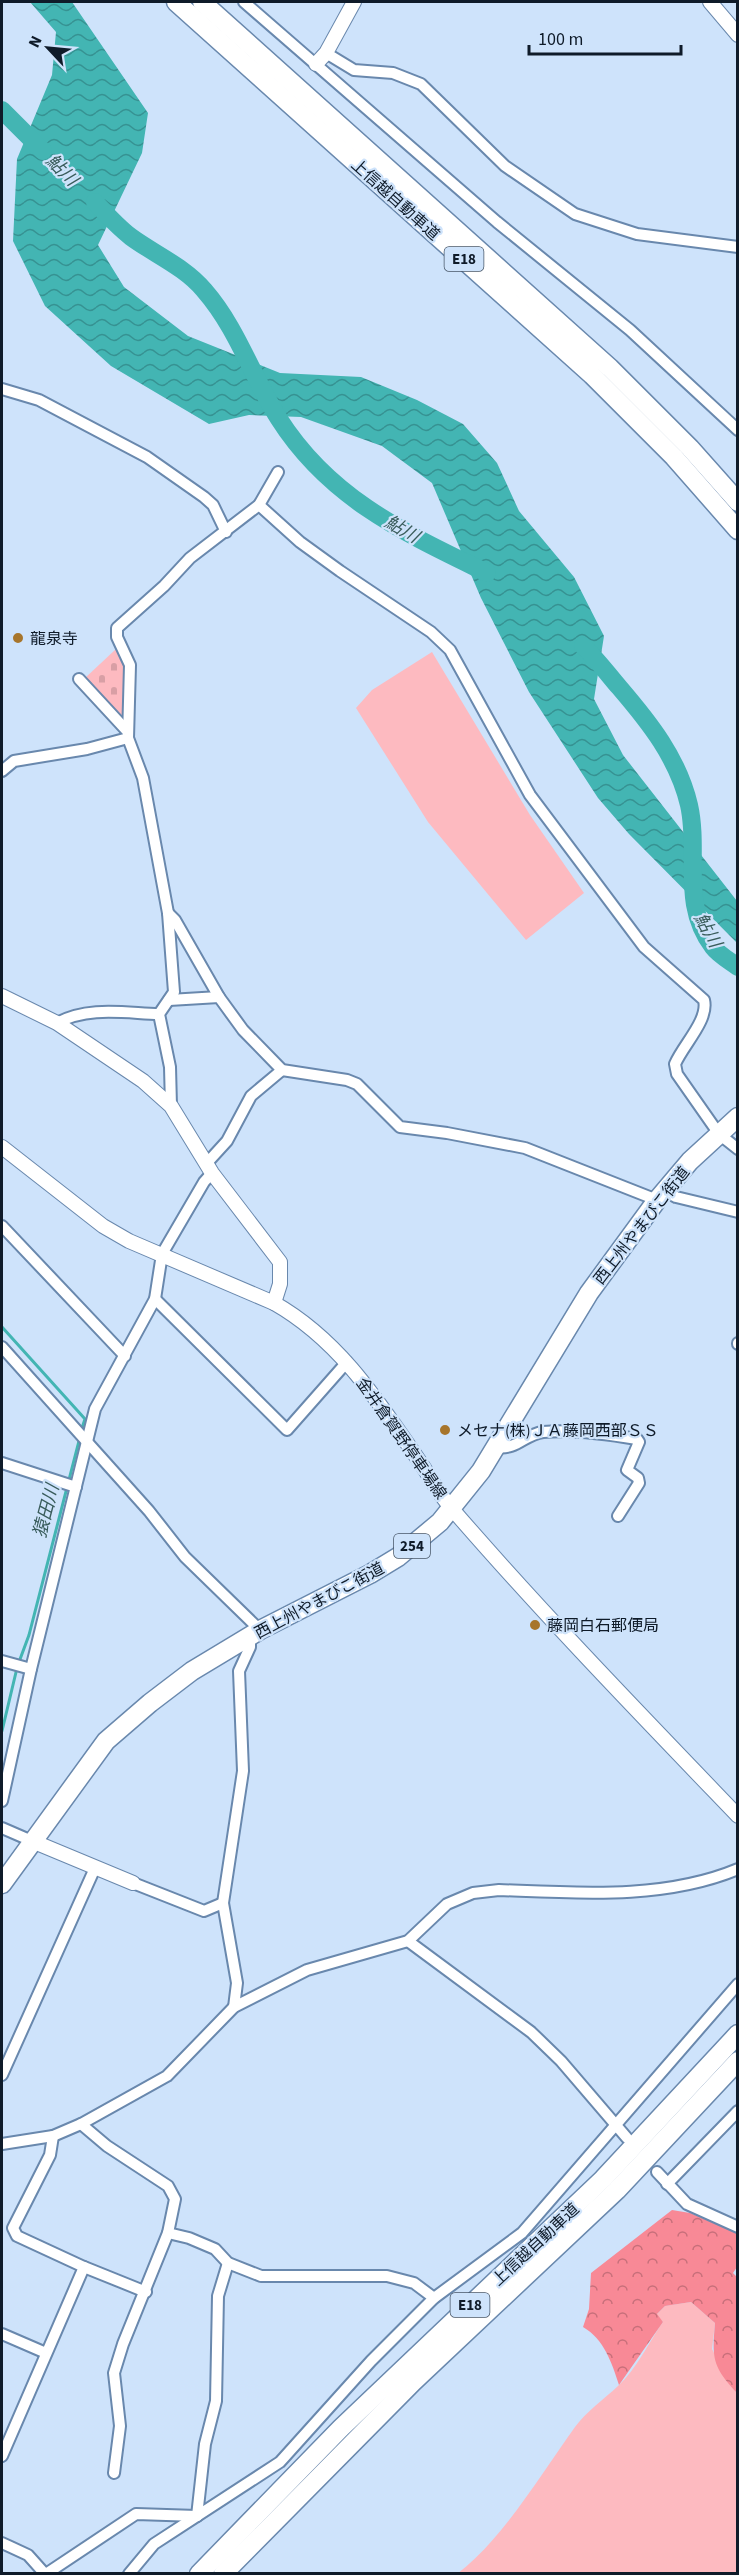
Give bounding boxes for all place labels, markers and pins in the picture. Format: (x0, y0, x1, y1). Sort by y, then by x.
place label: 龍泉寺 (30, 628, 78, 650)
marker: 龍泉寺 (11, 631, 25, 645)
place label: メセナ(株)ＪＡ藤岡西部ＳＳ (457, 1420, 659, 1442)
marker: メセナ(株)ＪＡ藤岡西部ＳＳ (438, 1423, 452, 1437)
place label: 藤岡白石郵便局 (547, 1615, 659, 1637)
marker: 藤岡白石郵便局 (528, 1618, 542, 1632)

